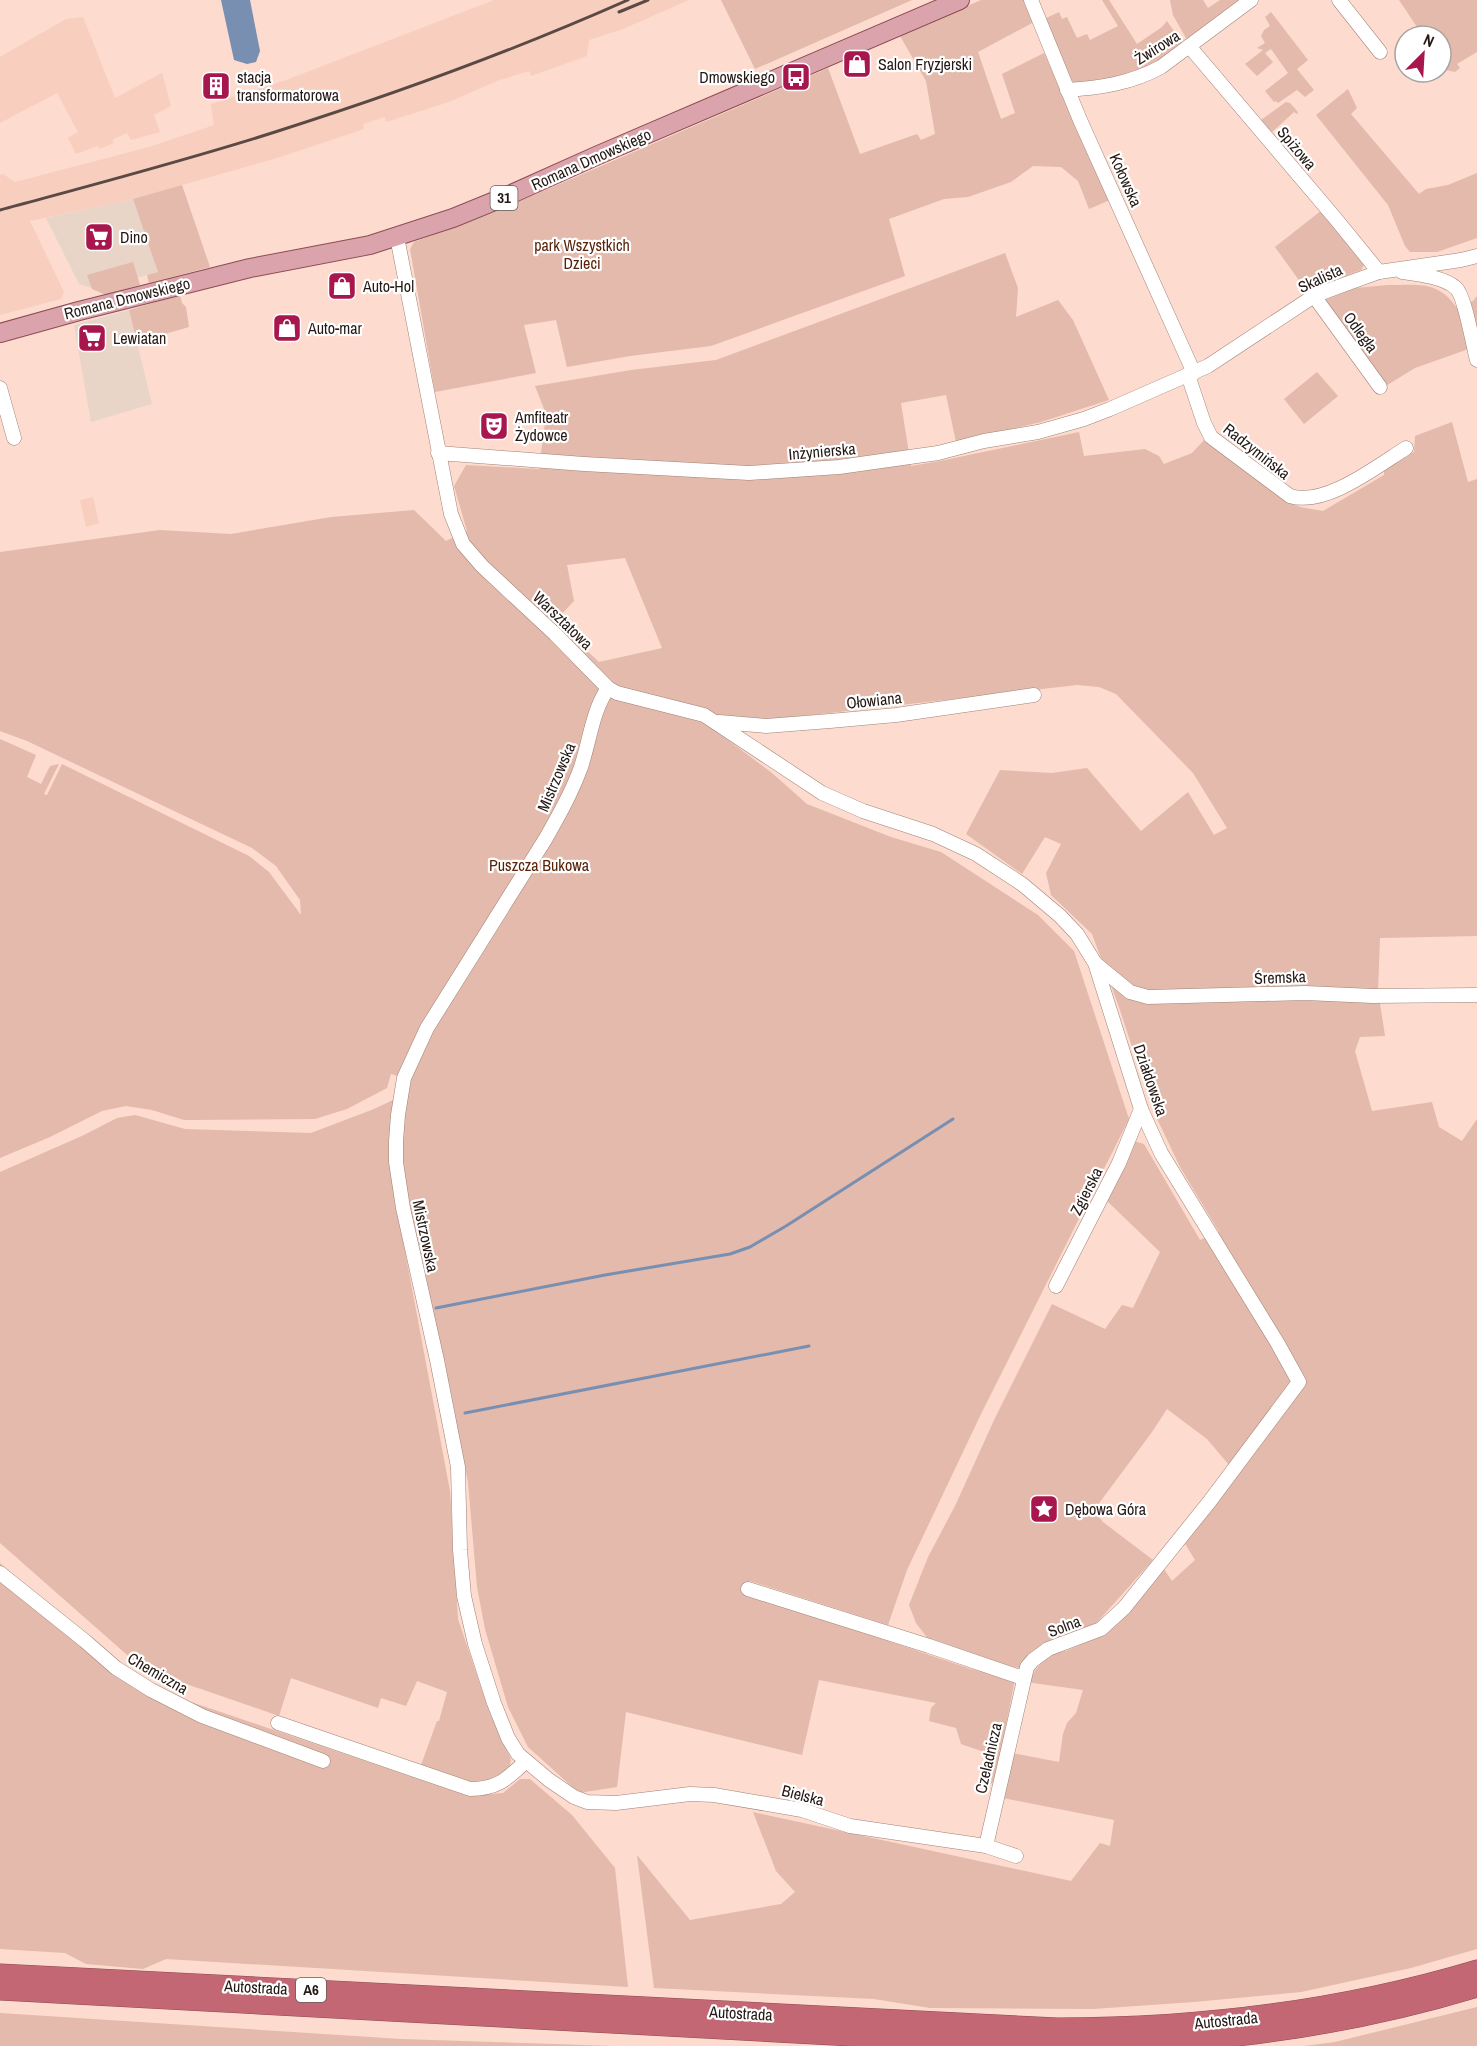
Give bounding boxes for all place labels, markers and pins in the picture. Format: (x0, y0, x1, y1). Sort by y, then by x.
shop icon: Salon Fryzjerski (841, 48, 873, 80)
place label: Salon Fryzjerski (878, 53, 972, 75)
bus stop icon: Dmowskiego (780, 61, 812, 93)
place label: stacja transformatorowa (237, 66, 340, 106)
place label: Dmowskiego (699, 66, 775, 88)
building icon: stacja transformatorowa (200, 70, 232, 102)
supermarket icon: Dino (83, 221, 115, 253)
place label: Dino (120, 226, 148, 248)
shop icon: Auto-Hol (326, 270, 358, 302)
place label: Auto-Hol (362, 275, 414, 297)
shop icon: Auto-mar (271, 312, 303, 344)
place label: Auto-mar (307, 317, 363, 339)
supermarket icon: Lewiatan (76, 322, 108, 354)
place label: Lewiatan (113, 327, 166, 349)
place label: Amfiteatr Żydowce (514, 406, 569, 446)
theatre icon: Amfiteatr Żydowce (478, 410, 510, 442)
place icon: Dębowa Góra (1028, 1493, 1060, 1525)
place label: Dębowa Góra (1065, 1498, 1147, 1520)

